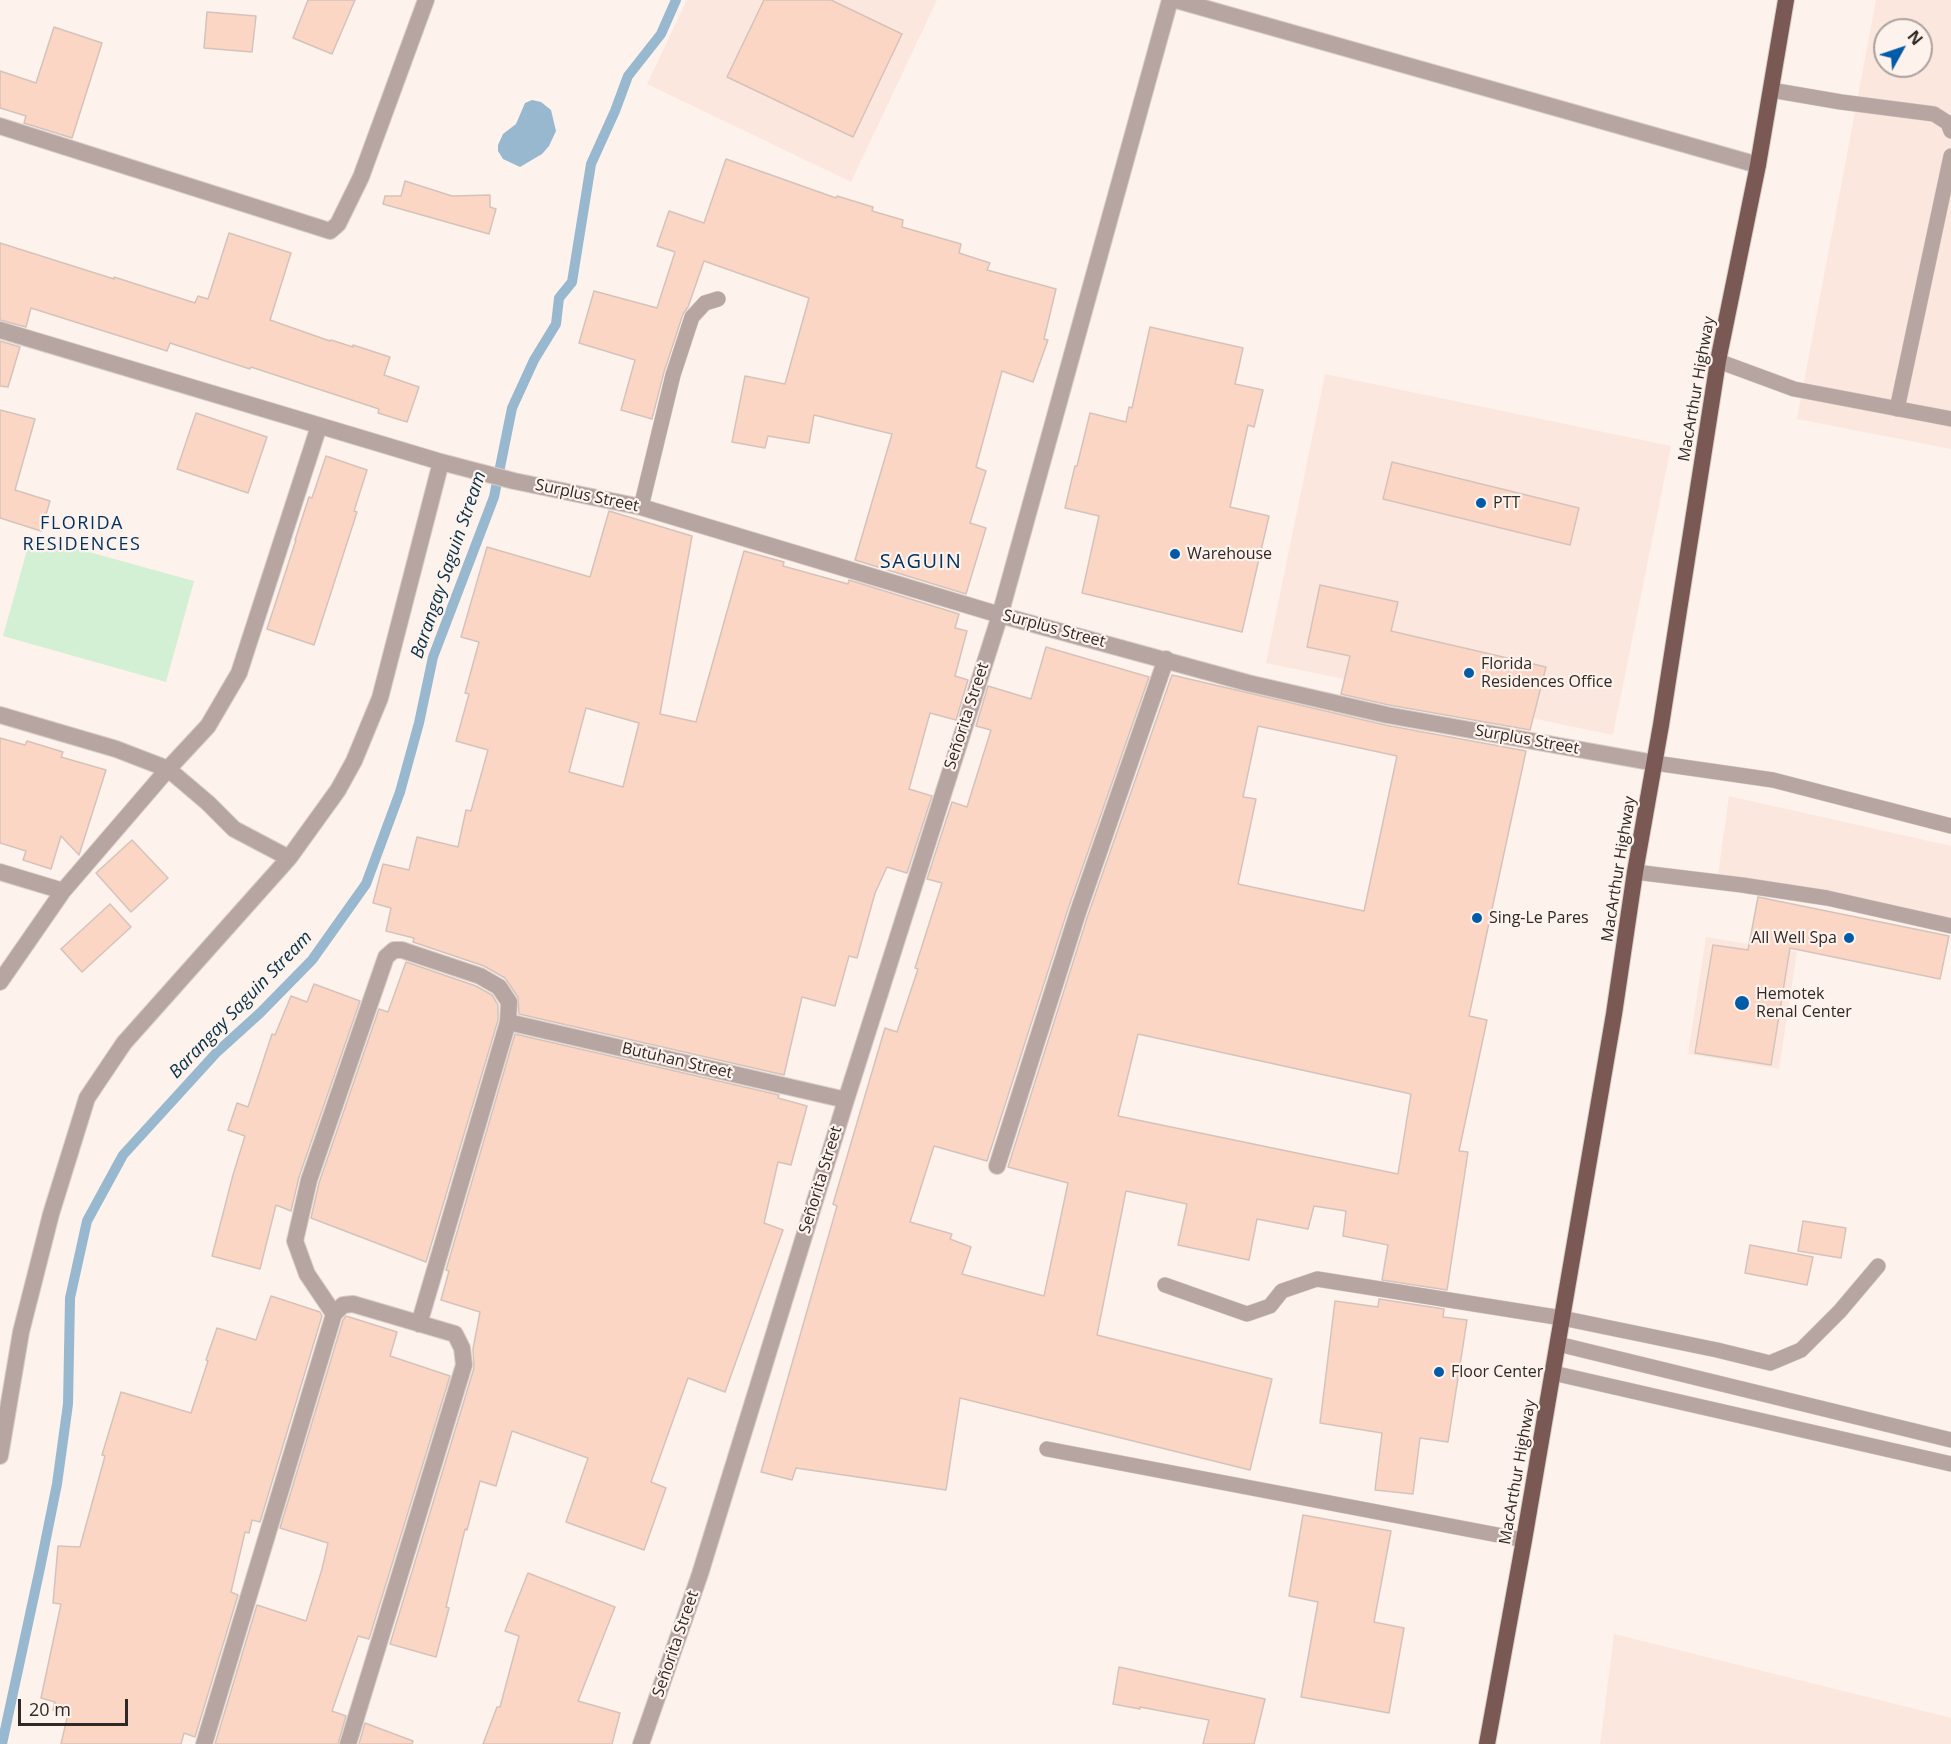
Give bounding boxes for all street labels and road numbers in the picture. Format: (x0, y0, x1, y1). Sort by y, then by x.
street label: MacArthur Highway (1675, 315, 1719, 463)
street label: Surplus Street (534, 476, 640, 516)
street label: Surplus Street (1001, 606, 1107, 652)
street label: Señorita Street (941, 660, 993, 772)
street label: Surplus Street (1474, 721, 1580, 759)
street label: MacArthur Highway (1598, 795, 1640, 943)
street label: Butuhan Street (620, 1039, 734, 1083)
street label: Señorita Street (796, 1124, 846, 1236)
street label: MacArthur Highway (1496, 1398, 1540, 1546)
street label: Señorita Street (649, 1588, 703, 1700)

